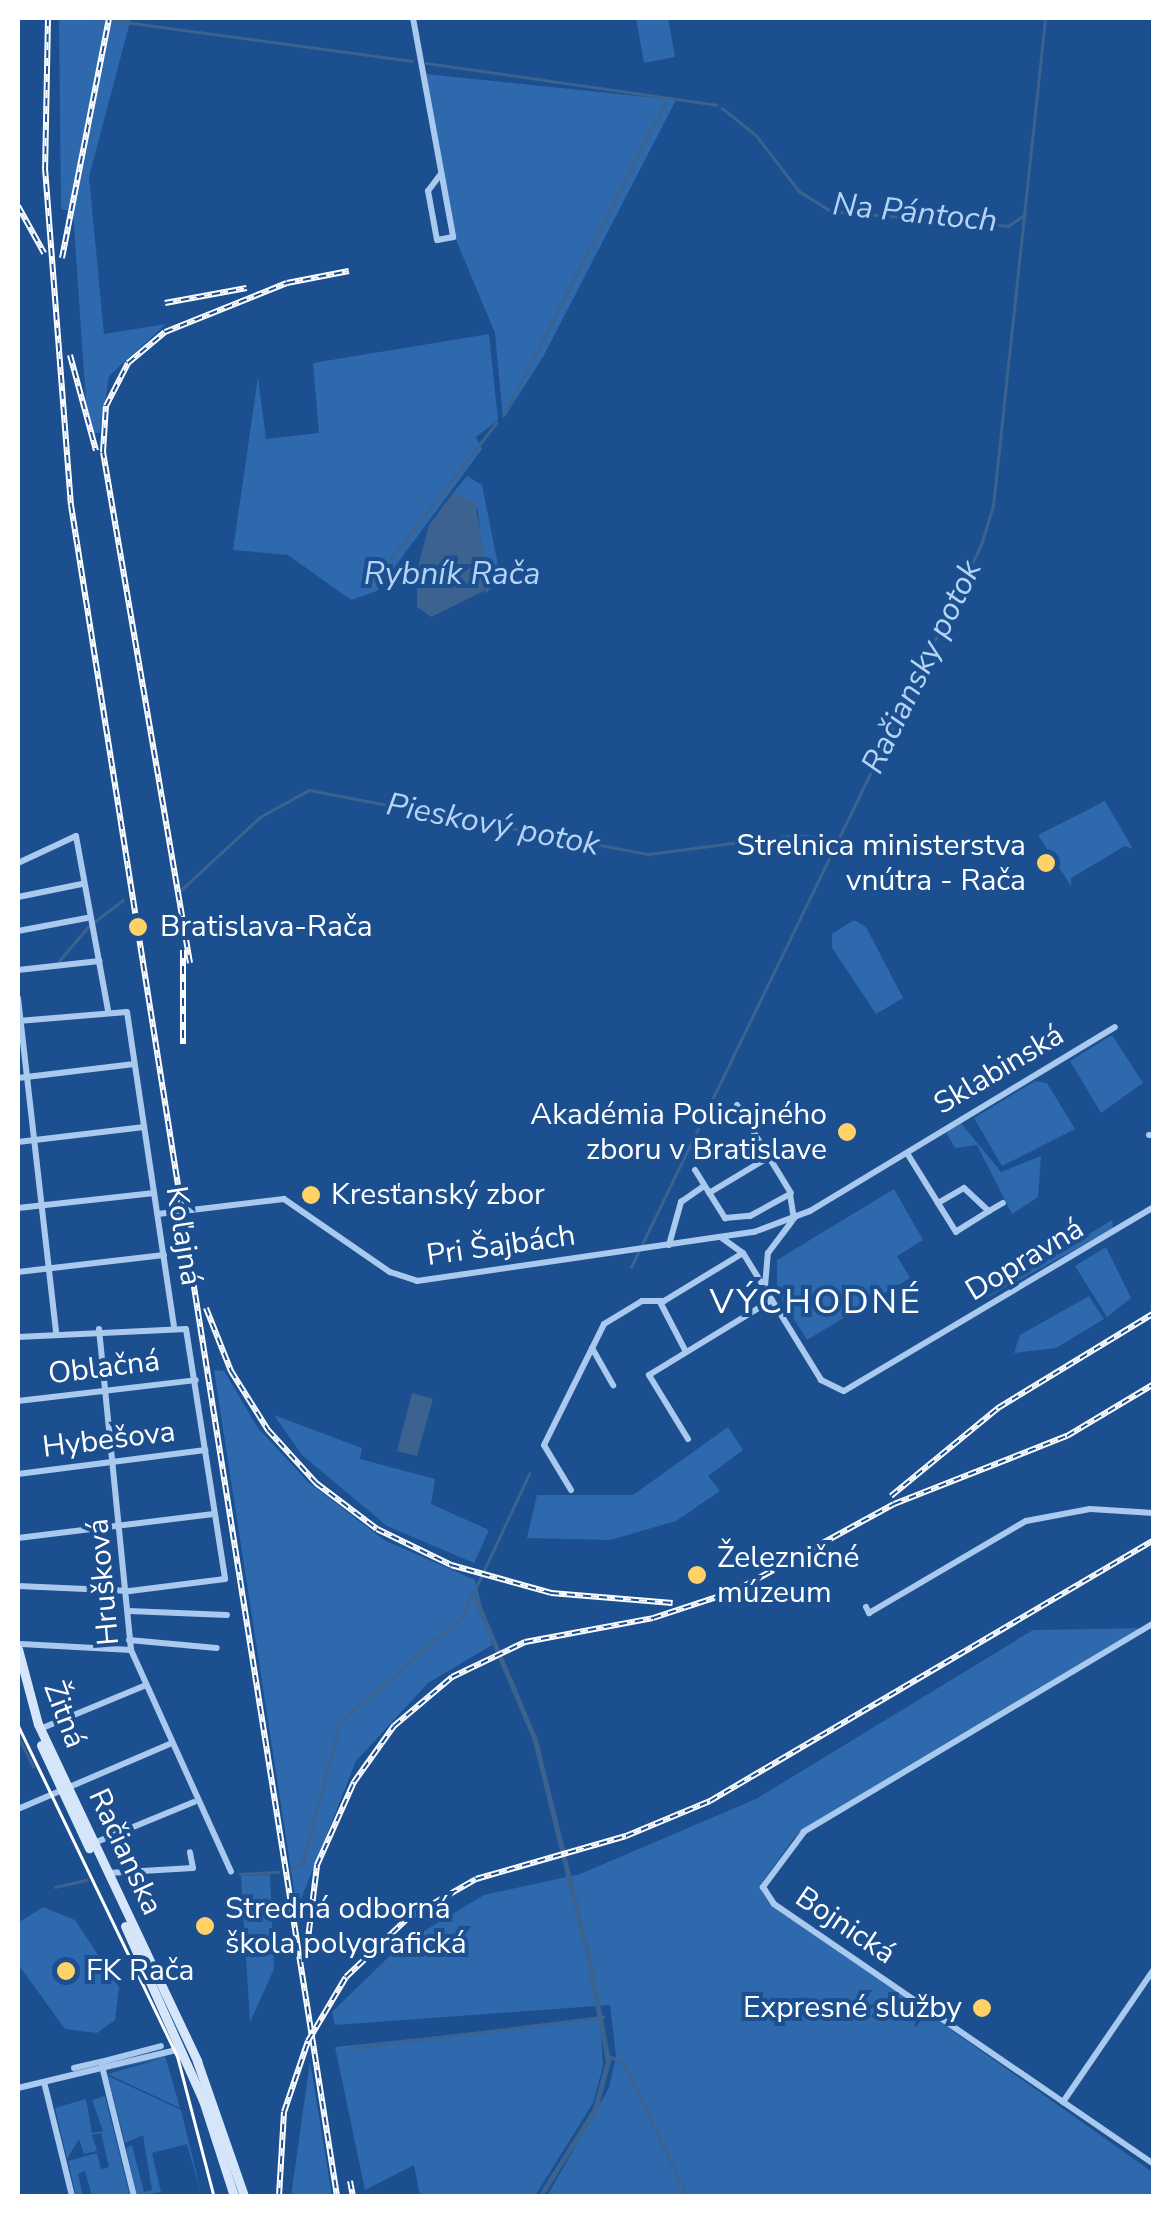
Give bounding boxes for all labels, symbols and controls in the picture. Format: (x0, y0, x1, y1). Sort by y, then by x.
water label: Na Pántoch (831, 185, 999, 241)
water label: Račiansky potok (854, 554, 990, 780)
water label: Rybník Rača (364, 555, 540, 593)
water label: Pieskový potok (383, 786, 603, 864)
place label: Strelnica ministerstva vnútra - Rača (736, 828, 1026, 898)
marker: Strelnica ministerstva vnútra - Rača (1035, 852, 1057, 874)
place label: Bratislava-Rača (160, 909, 373, 945)
marker: Bratislava-Rača (125, 914, 151, 940)
street label: Sklabinská (928, 1017, 1070, 1123)
place label: Akadémia Policajného zboru v Bratislave (530, 1097, 827, 1168)
marker: Akadémia Policajného zboru v Bratislave (836, 1121, 858, 1143)
place label: Kresťanský zbor (331, 1177, 545, 1213)
street label: Koľajná (157, 1184, 209, 1288)
marker: Kresťanský zbor (300, 1184, 322, 1206)
street label: Dopravná (960, 1211, 1090, 1309)
street label: Pri Šajbách (424, 1218, 578, 1274)
district label: VÝCHODNÉ (709, 1281, 923, 1323)
street label: Oblačná (46, 1343, 162, 1393)
street label: Hybešova (40, 1414, 178, 1466)
street label: Hrušková (81, 1517, 127, 1647)
place label: Železničné múzeum (717, 1540, 860, 1610)
marker: Železničné múzeum (686, 1564, 708, 1586)
street label: Žitná (35, 1677, 93, 1753)
street label: Račianska (80, 1783, 170, 1921)
street label: Bojnická (788, 1880, 902, 1972)
place label: Stredná odborná škola polygrafická (225, 1891, 467, 1962)
marker: Stredná odborná škola polygrafická (194, 1915, 216, 1937)
place label: FK Rača (86, 1953, 194, 1989)
marker: FK Rača (55, 1960, 77, 1982)
place label: Expresné služby (743, 1990, 962, 2026)
marker: Expresné služby (971, 1997, 993, 2019)

